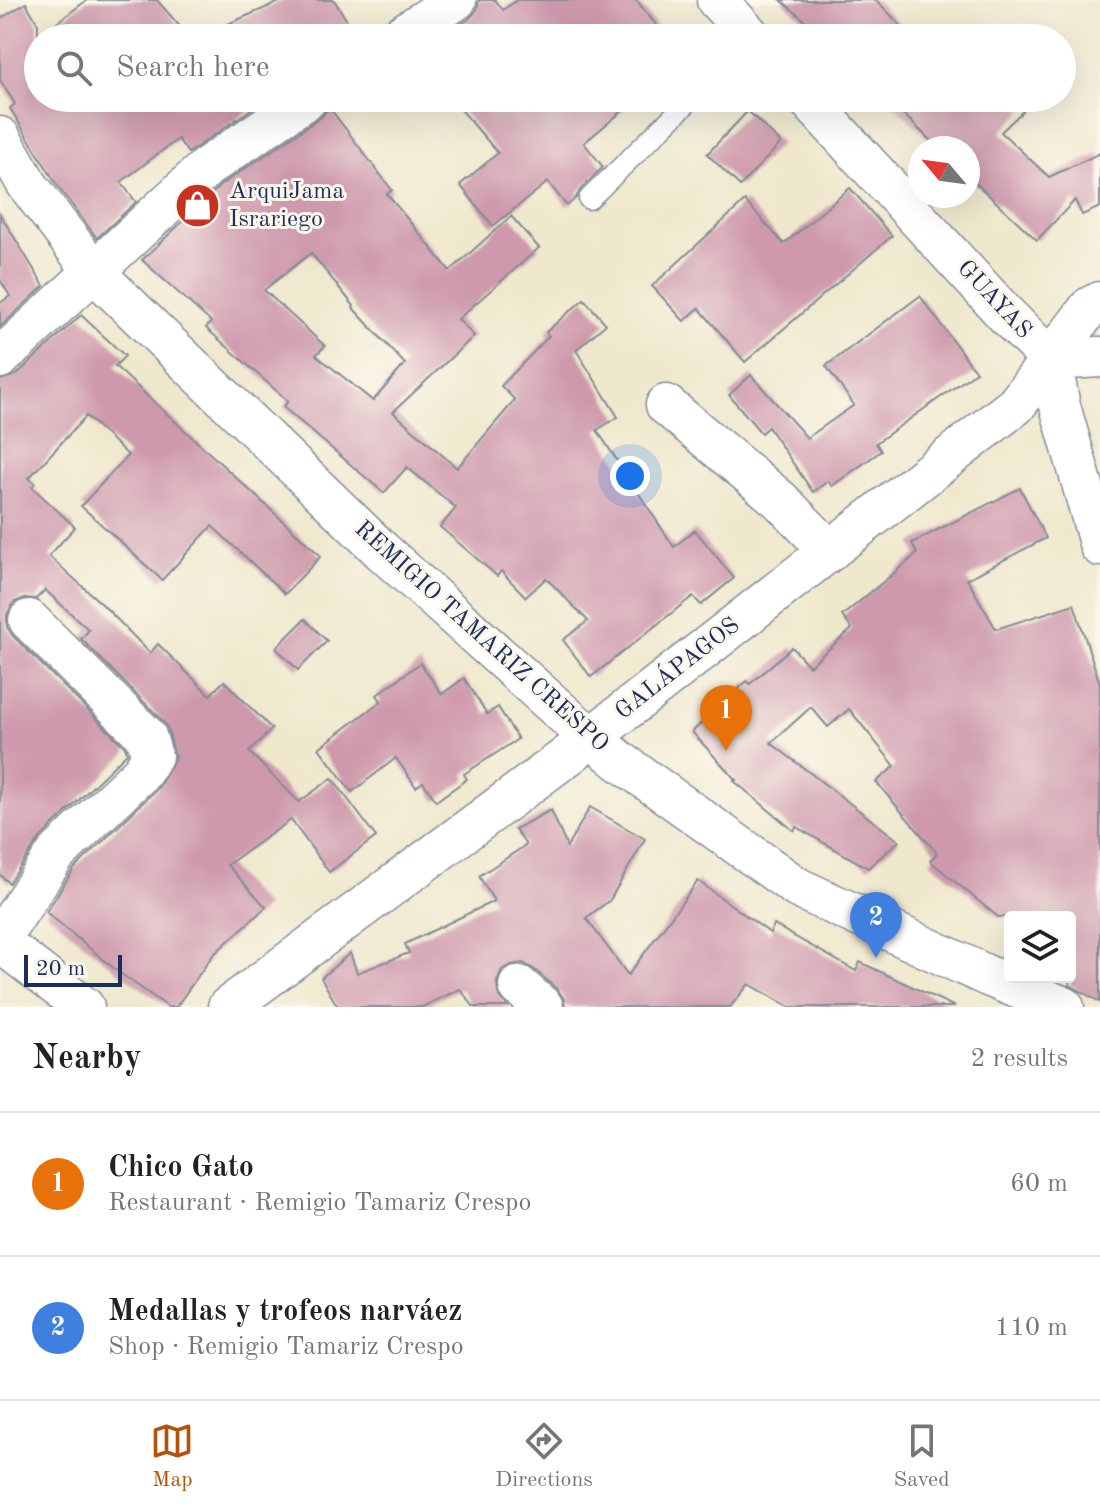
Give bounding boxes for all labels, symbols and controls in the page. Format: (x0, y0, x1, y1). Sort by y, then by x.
search box (24, 24, 1076, 112)
icon: search (52, 46, 96, 90)
text: Search here (116, 53, 270, 83)
north arrow (908, 136, 980, 208)
place label: ArquiJama Israriego (229, 180, 344, 232)
shop icon: ArquiJama Israriego (174, 182, 222, 230)
street label: GUAYAS (952, 256, 1036, 344)
your location (610, 456, 650, 496)
street label: REMIGIO TAMARIZ CRESPO (349, 517, 613, 757)
street label: GALÁPAGOS (609, 610, 744, 725)
pin: 1 (700, 685, 752, 751)
pin: 2 (850, 892, 902, 958)
map controls (1004, 911, 1076, 983)
button: layers (1004, 911, 1076, 983)
scale bar (24, 951, 122, 987)
text: 20 m (36, 958, 85, 980)
text: Nearby (32, 1042, 142, 1076)
text: 2 results (970, 1046, 1068, 1072)
text: Chico Gato (108, 1153, 254, 1183)
text: 1 (50, 1171, 66, 1197)
text: 60 m (1010, 1171, 1068, 1197)
text: Restaurant · Remigio Tamariz Crespo (108, 1190, 531, 1216)
text: Medallas y trofeos narváez (108, 1297, 462, 1327)
text: 2 (50, 1315, 66, 1341)
text: 110 m (995, 1315, 1068, 1341)
text: Shop · Remigio Tamariz Crespo (108, 1334, 464, 1360)
tab: Map (150, 1419, 194, 1494)
tab: Directions (495, 1419, 593, 1494)
tab: Saved (894, 1419, 950, 1494)

